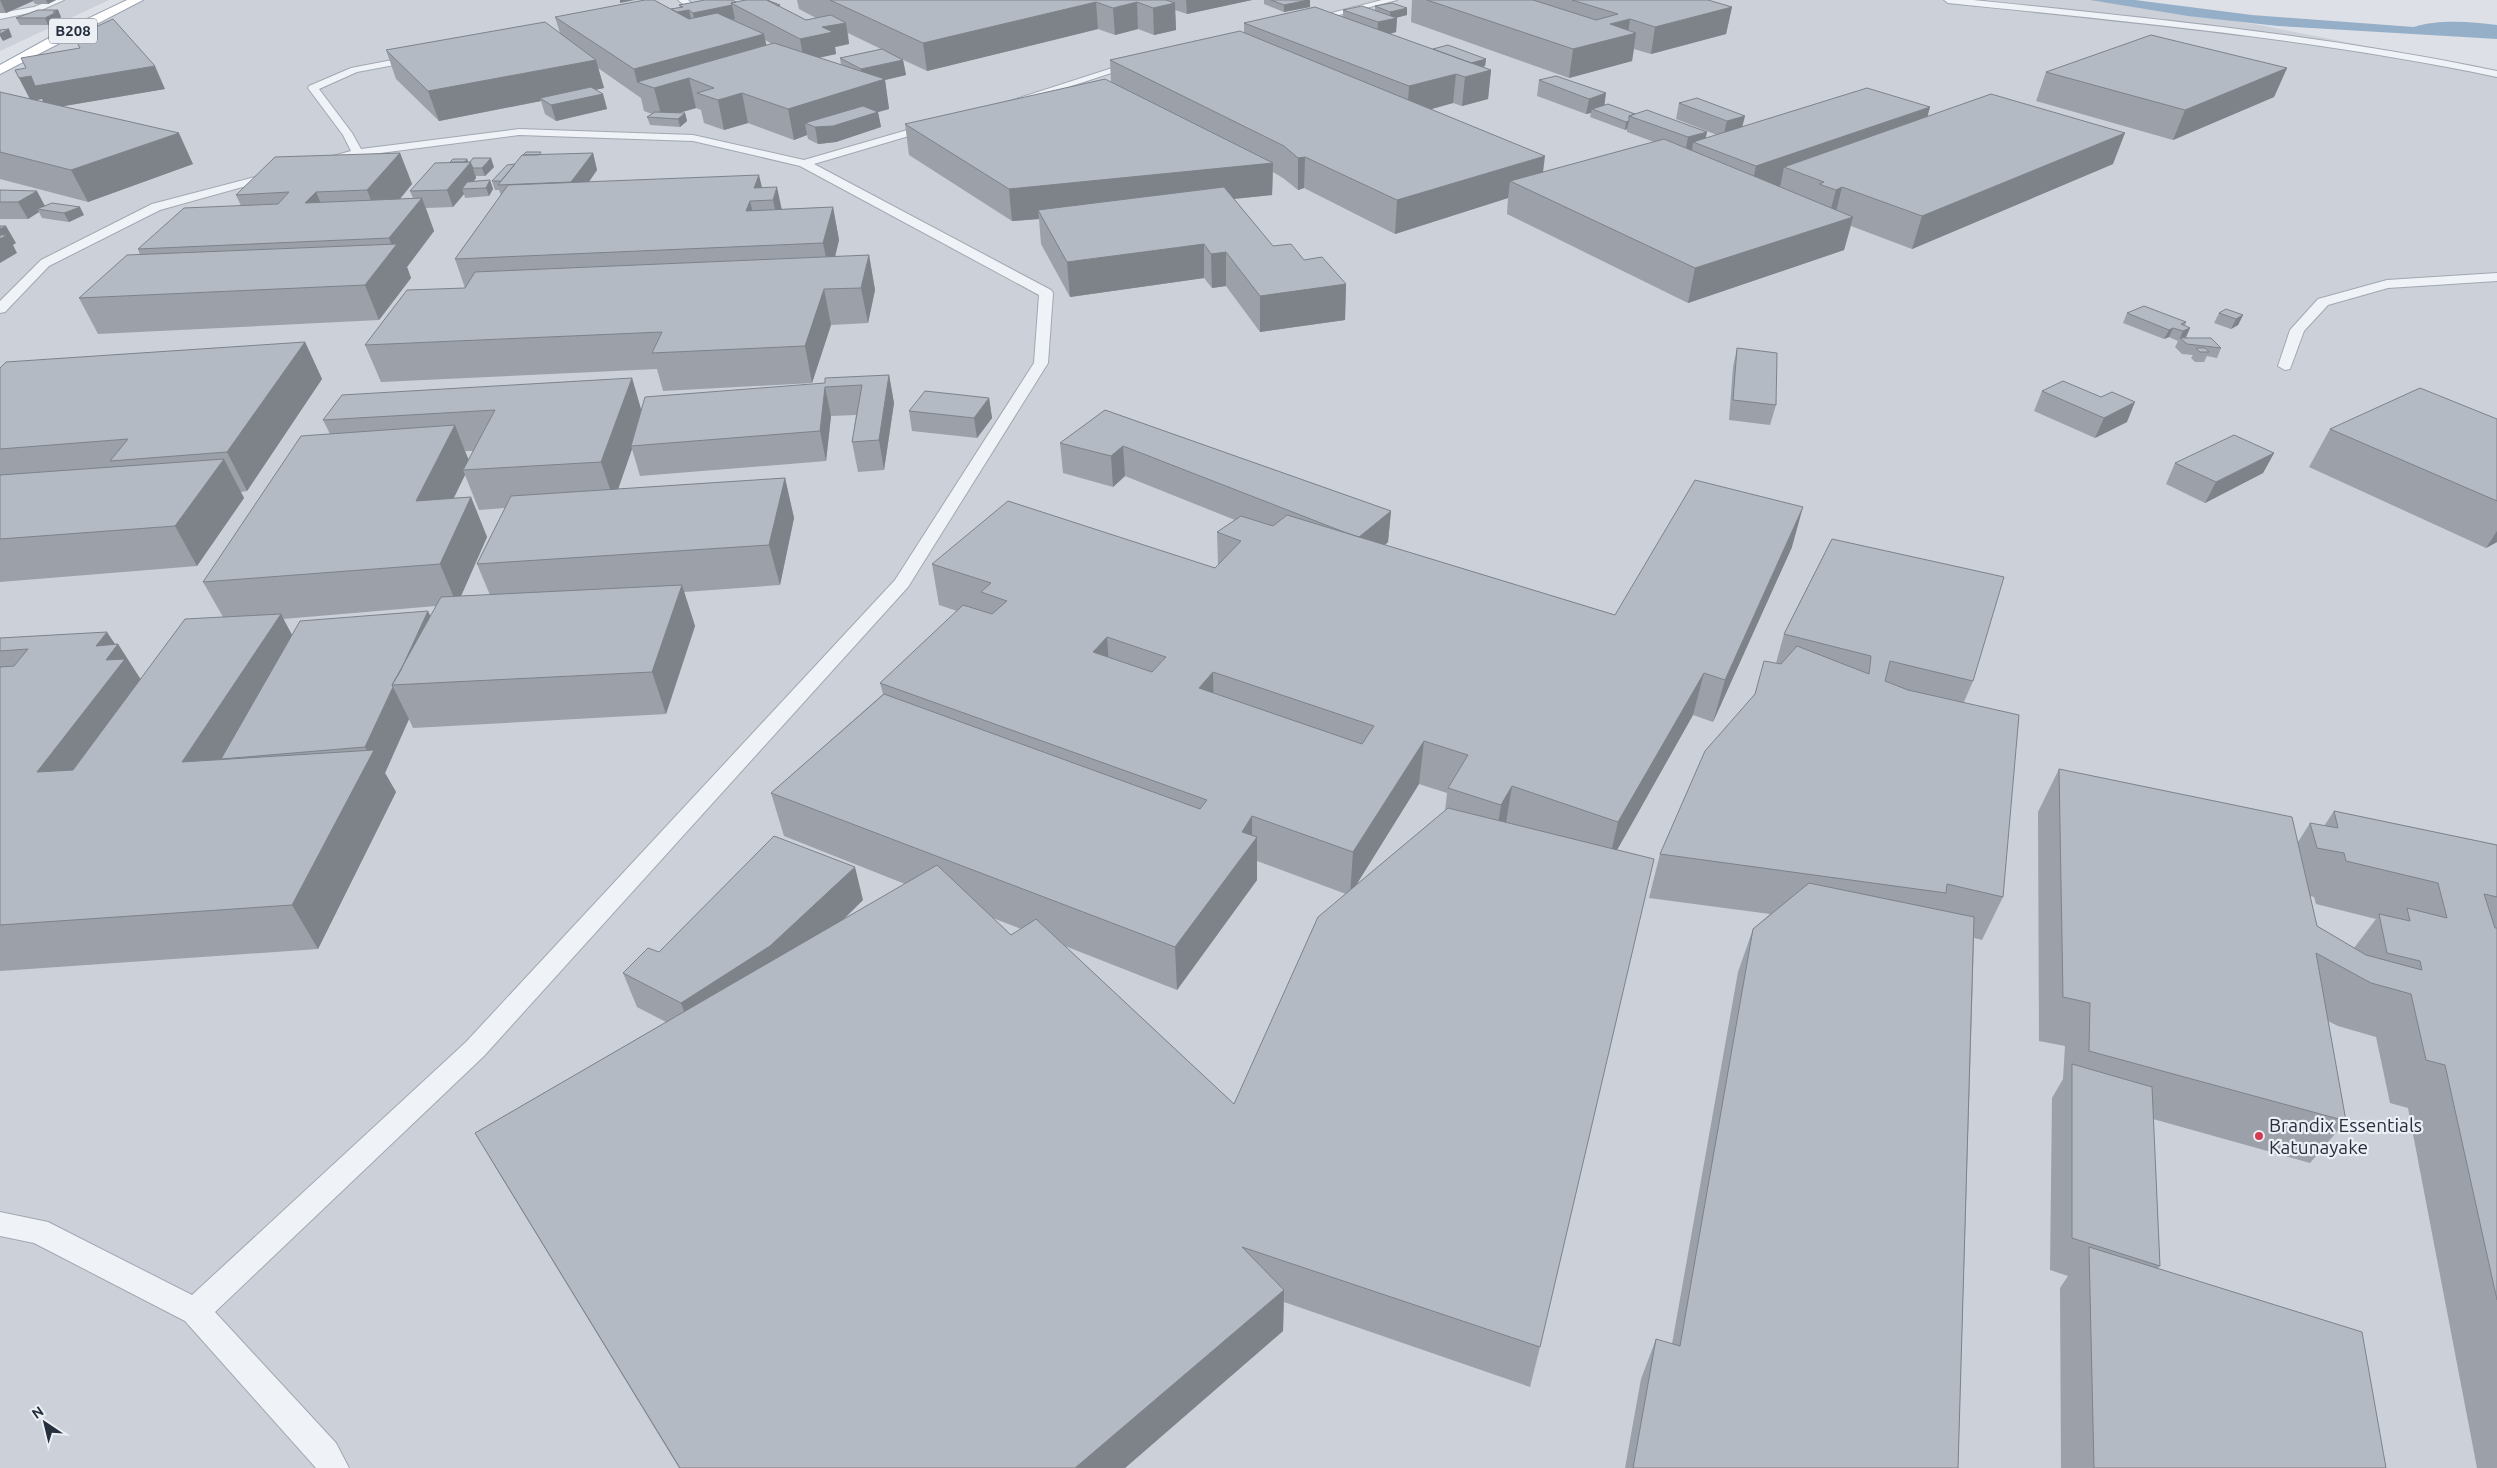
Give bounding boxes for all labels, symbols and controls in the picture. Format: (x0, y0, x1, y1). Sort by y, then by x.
road number: B208 (49, 18, 97, 44)
place label: Brandix Essentials Katunayake (2269, 1114, 2422, 1158)
marker: Brandix Essentials Katunayake (2253, 1130, 2265, 1142)
north arrow (20, 1398, 70, 1448)
text: N (29, 1403, 46, 1422)

